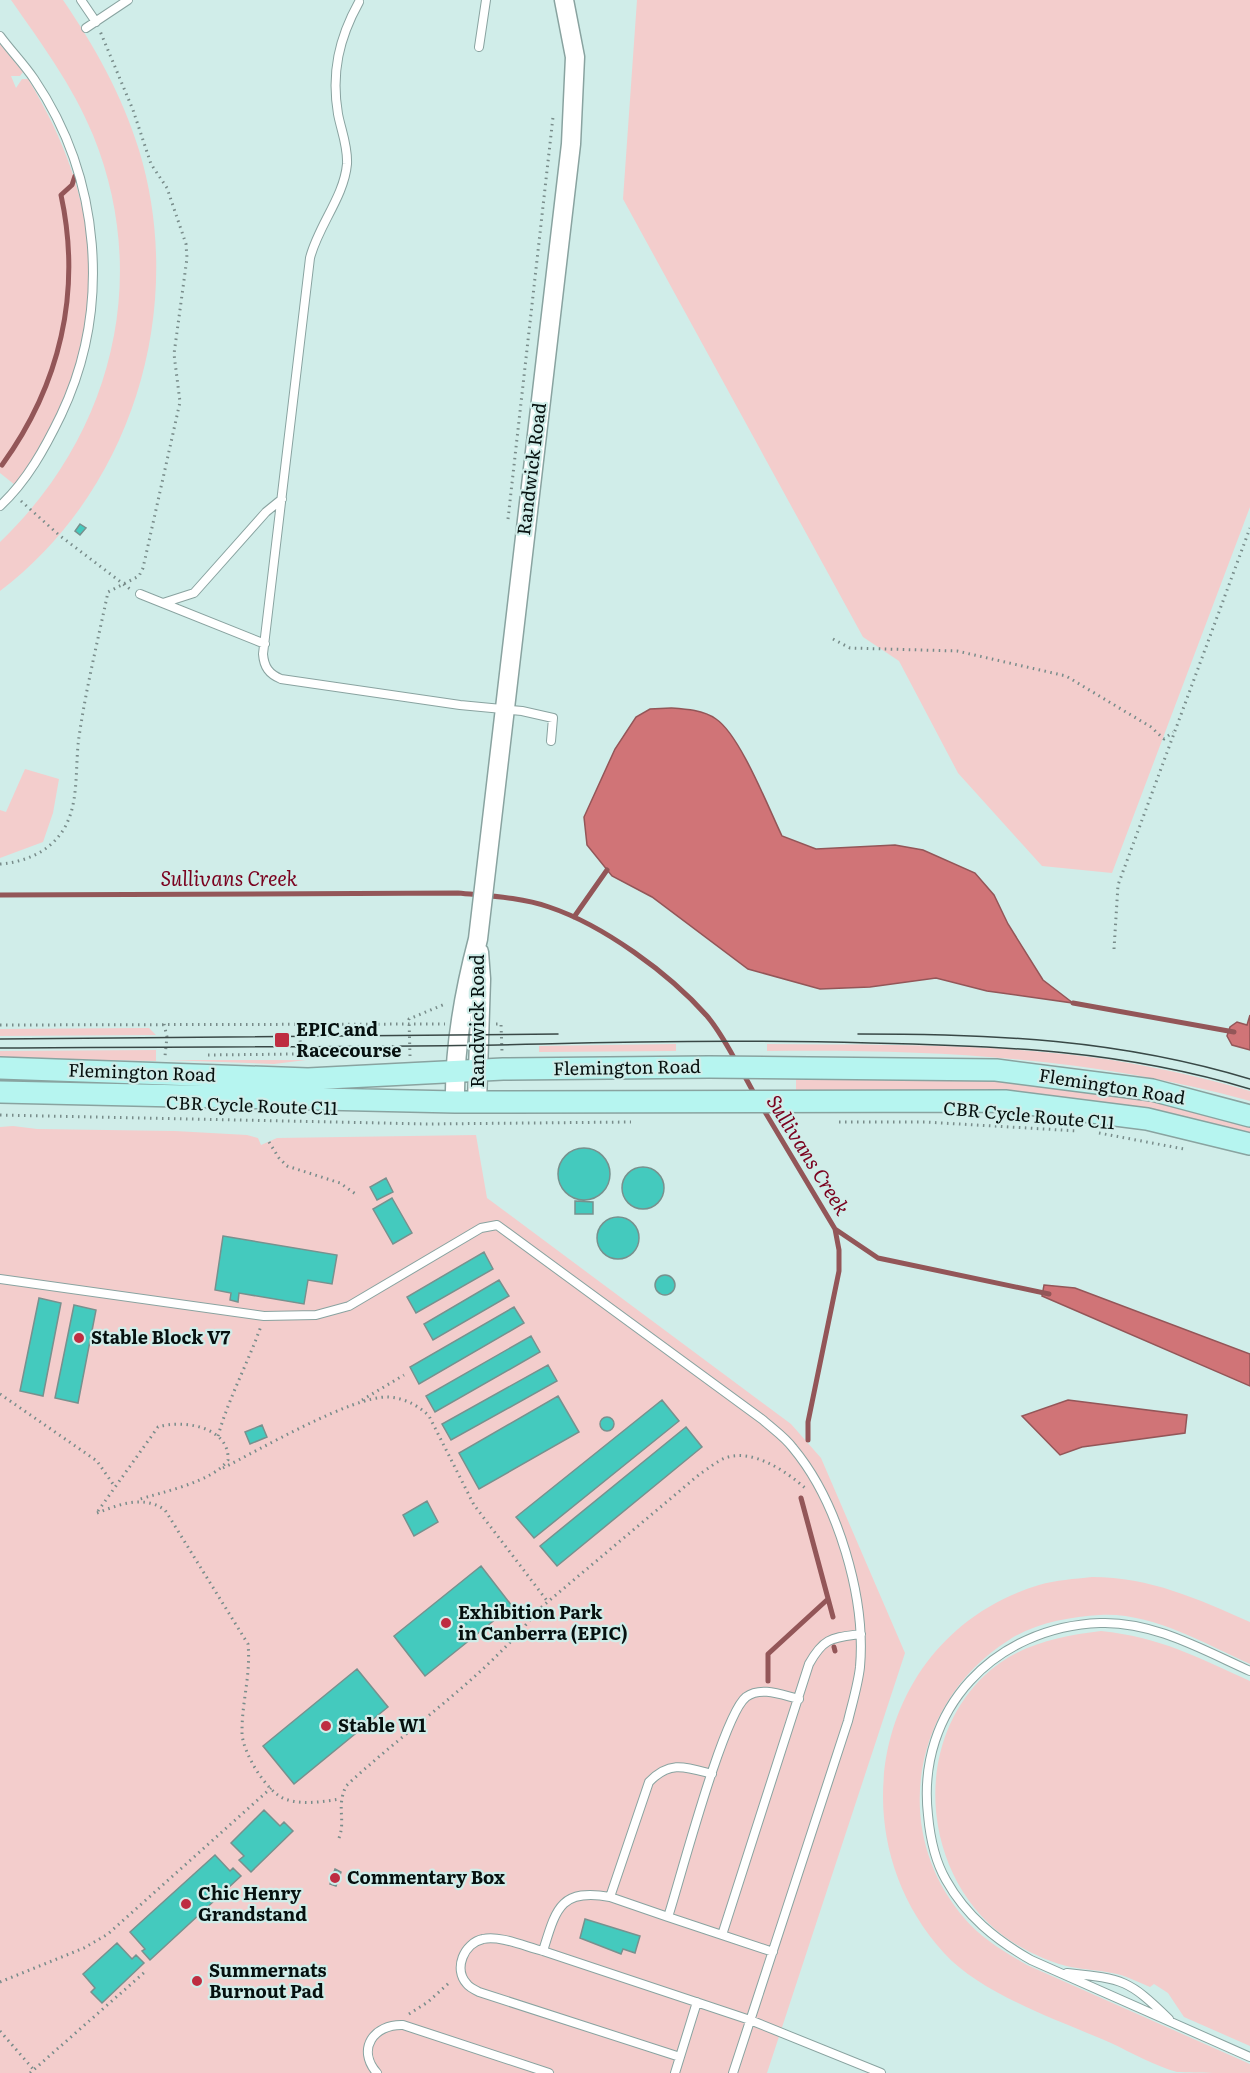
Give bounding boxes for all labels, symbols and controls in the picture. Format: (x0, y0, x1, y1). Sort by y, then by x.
street label: Randwick Road (509, 401, 552, 537)
water label: Sullivans Creek (161, 862, 297, 892)
street label: Randwick Road (463, 954, 490, 1088)
place label: EPIC and Racecourse (296, 1015, 401, 1063)
marker: EPIC and Racecourse (273, 1031, 291, 1049)
street label: Flemington Road (553, 1052, 701, 1081)
street label: Flemington Road (68, 1055, 216, 1088)
street label: Flemington Road (1037, 1061, 1187, 1110)
street label: CBR Cycle Route C11 (166, 1088, 339, 1121)
water label: Sullivans Creek (761, 1088, 859, 1220)
street label: CBR Cycle Route C11 (942, 1094, 1116, 1135)
place label: Stable Block V7 (91, 1323, 231, 1350)
marker: Stable Block V7 (72, 1331, 86, 1345)
place label: Exhibition Park in Canberra (EPIC) (458, 1598, 628, 1646)
marker: Exhibition Park in Canberra (EPIC) (439, 1616, 453, 1630)
place label: Stable W1 (338, 1711, 426, 1738)
marker: Stable W1 (319, 1719, 333, 1733)
place label: Commentary Box (347, 1863, 505, 1890)
marker: Commentary Box (328, 1871, 342, 1885)
place label: Chic Henry Grandstand (198, 1879, 307, 1927)
marker: Chic Henry Grandstand (179, 1897, 193, 1911)
place label: Summernats Burnout Pad (209, 1956, 327, 2004)
marker: Summernats Burnout Pad (190, 1974, 204, 1988)

